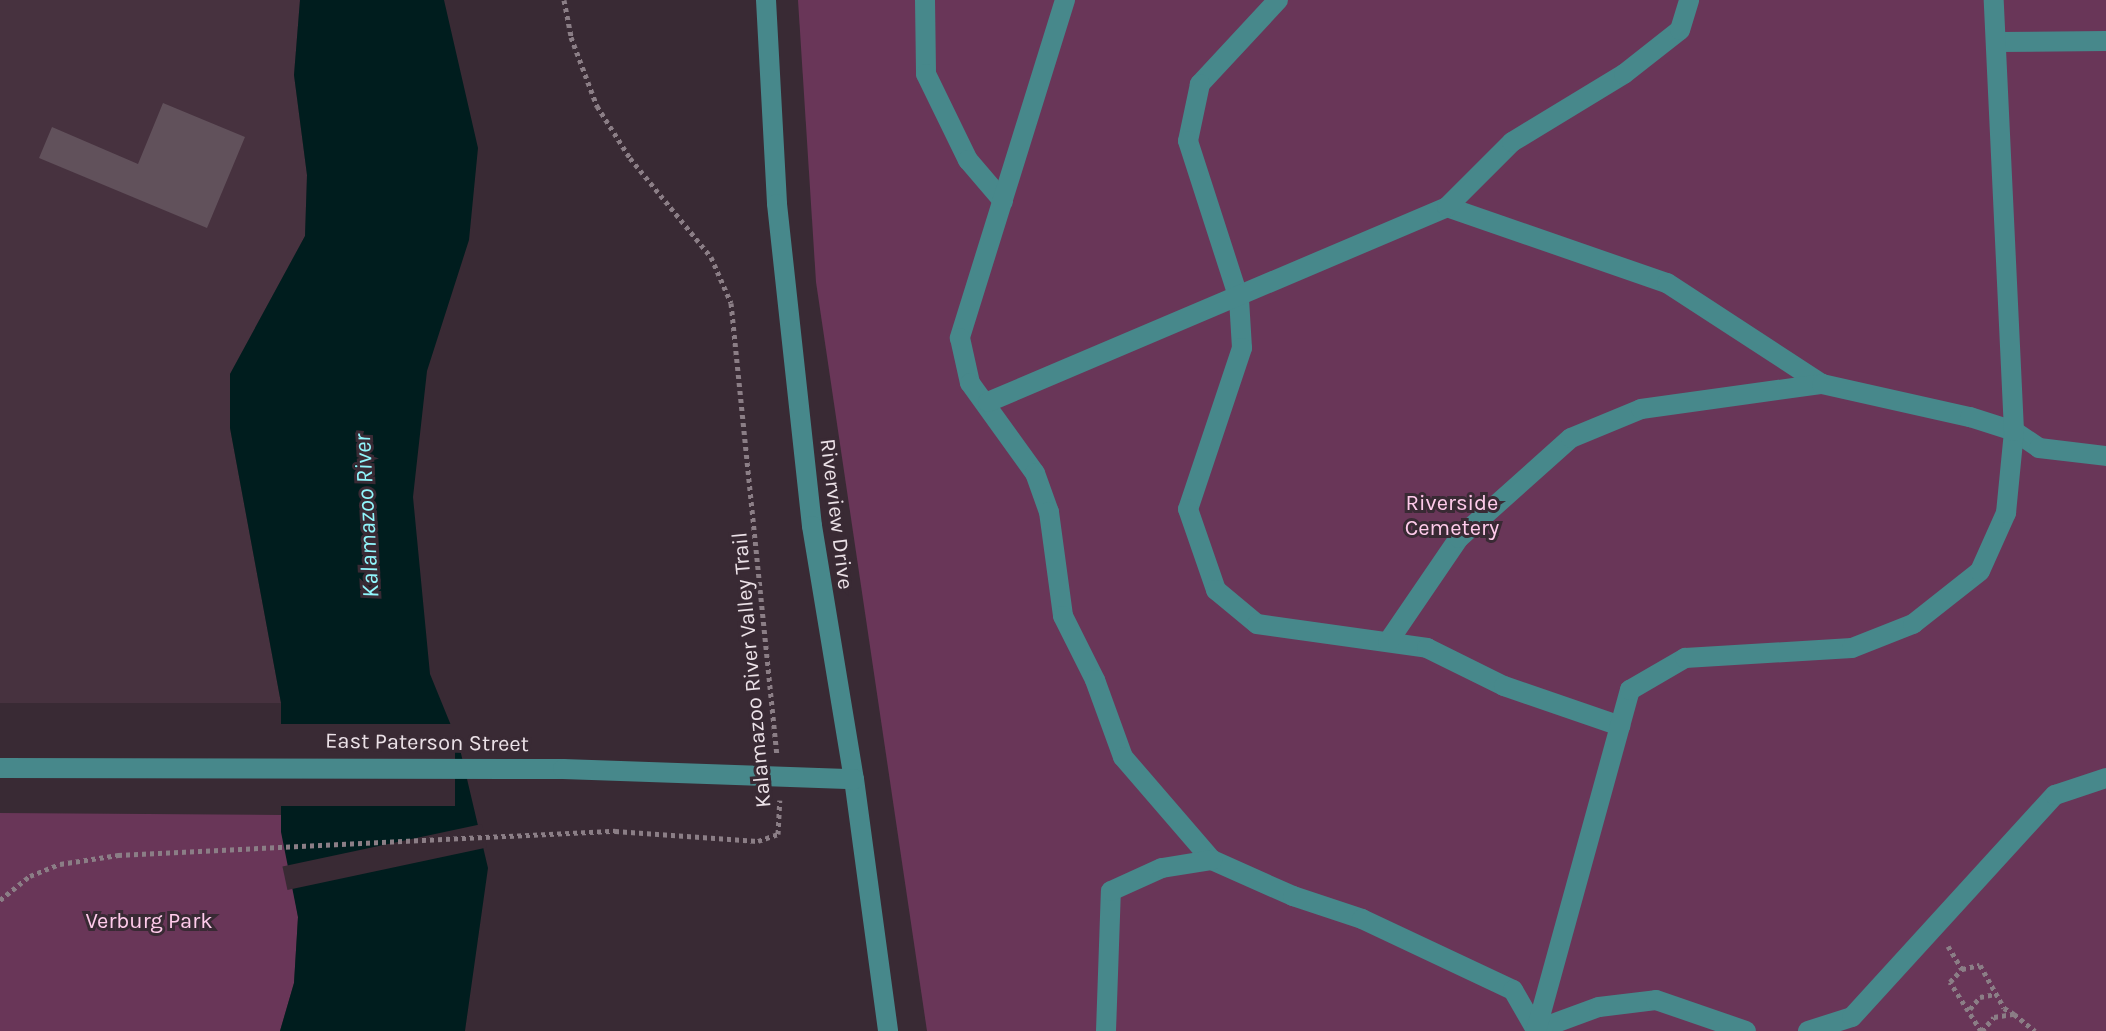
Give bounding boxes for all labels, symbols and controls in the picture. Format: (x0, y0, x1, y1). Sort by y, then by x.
water label: Kalamazoo River (348, 433, 386, 599)
street label: Riverview Drive (814, 437, 858, 591)
park label: Riverside Cemetery (1405, 490, 1499, 542)
street label: Kalamazoo River Valley Trail (727, 531, 777, 809)
street label: East Paterson Street (325, 728, 529, 758)
park label: Verburg Park (85, 909, 213, 935)

